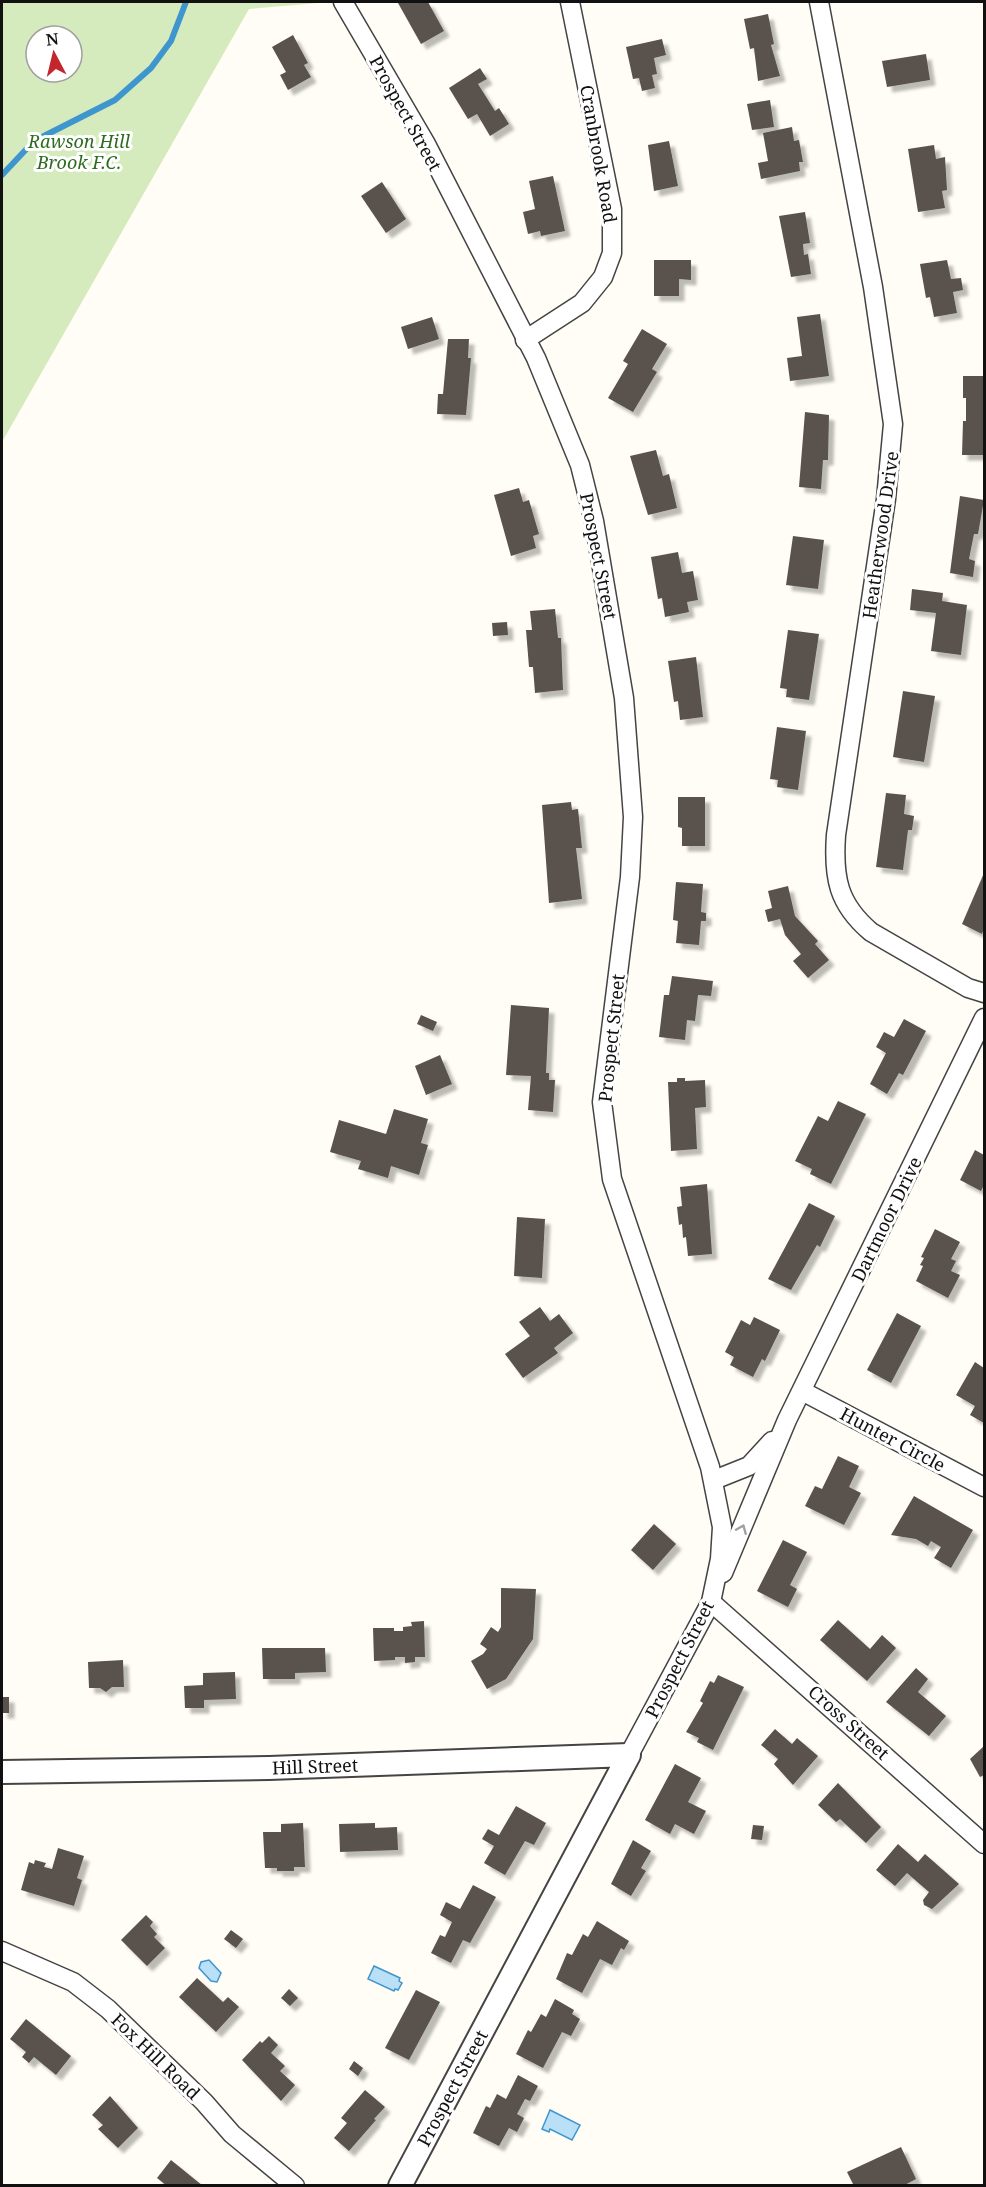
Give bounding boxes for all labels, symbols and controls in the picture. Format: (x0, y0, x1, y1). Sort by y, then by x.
north arrow (24, 24, 84, 84)
text: N (45, 27, 60, 51)
street label: Prospect Street (364, 51, 448, 175)
street label: Cranbrook Road (575, 83, 623, 225)
park label: Rawson Hill Brook F.C. (27, 129, 131, 174)
street label: Heatherwood Drive (856, 449, 904, 621)
street label: Prospect Street (575, 491, 623, 621)
street label: Prospect Street (592, 973, 630, 1103)
street label: Dartmoor Drive (845, 1152, 927, 1286)
street label: Hunter Circle (836, 1401, 950, 1477)
one-way arrow (735, 1524, 747, 1535)
street label: Prospect Street (639, 1596, 719, 1722)
street label: Cross Street (803, 1679, 895, 1765)
street label: Hill Street (272, 1753, 358, 1779)
street label: Fox Hill Road (106, 2008, 206, 2104)
street label: Prospect Street (411, 2026, 493, 2150)

